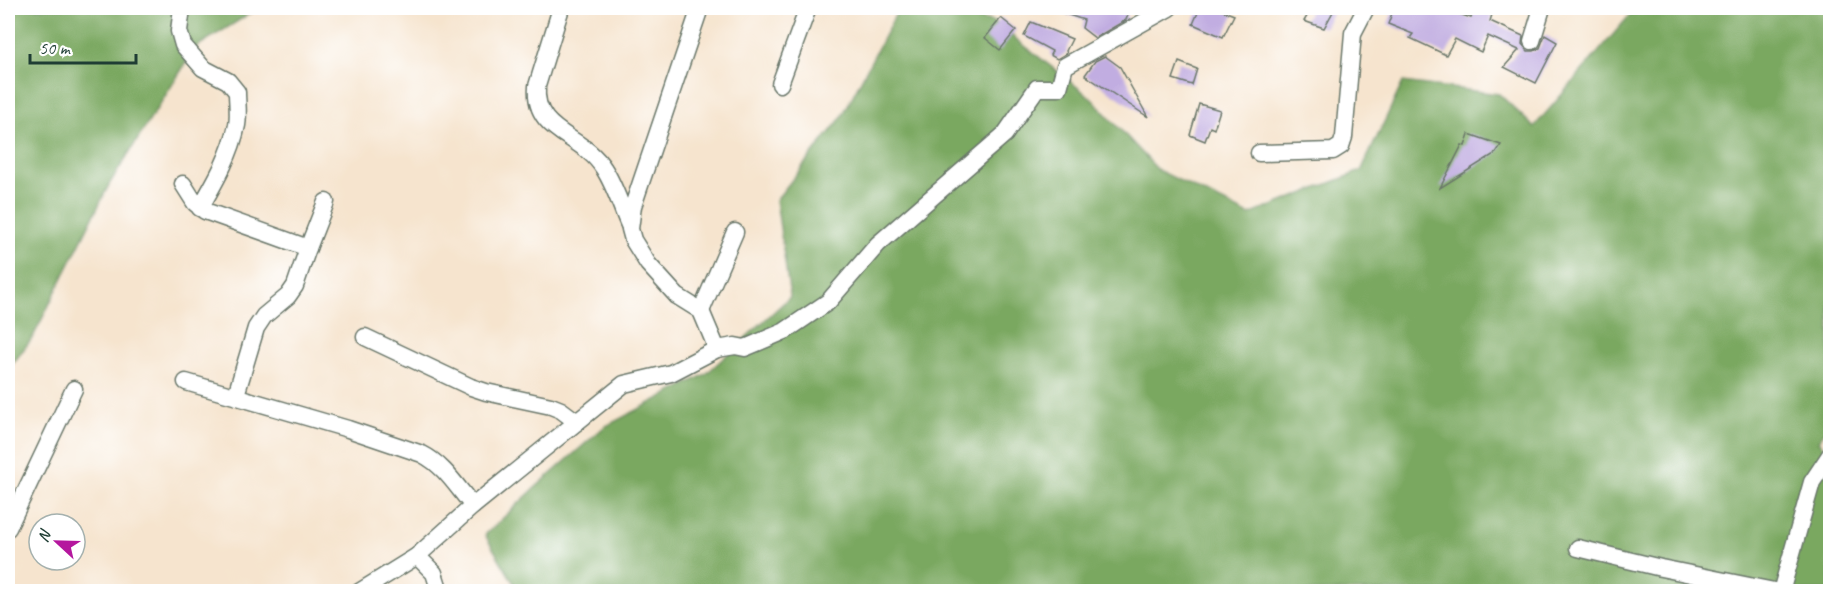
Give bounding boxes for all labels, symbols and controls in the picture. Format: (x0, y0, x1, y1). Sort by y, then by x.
scale bar (30, 27, 136, 65)
text: 50 m (39, 37, 72, 59)
north arrow (27, 512, 87, 572)
text: N (33, 526, 56, 545)

